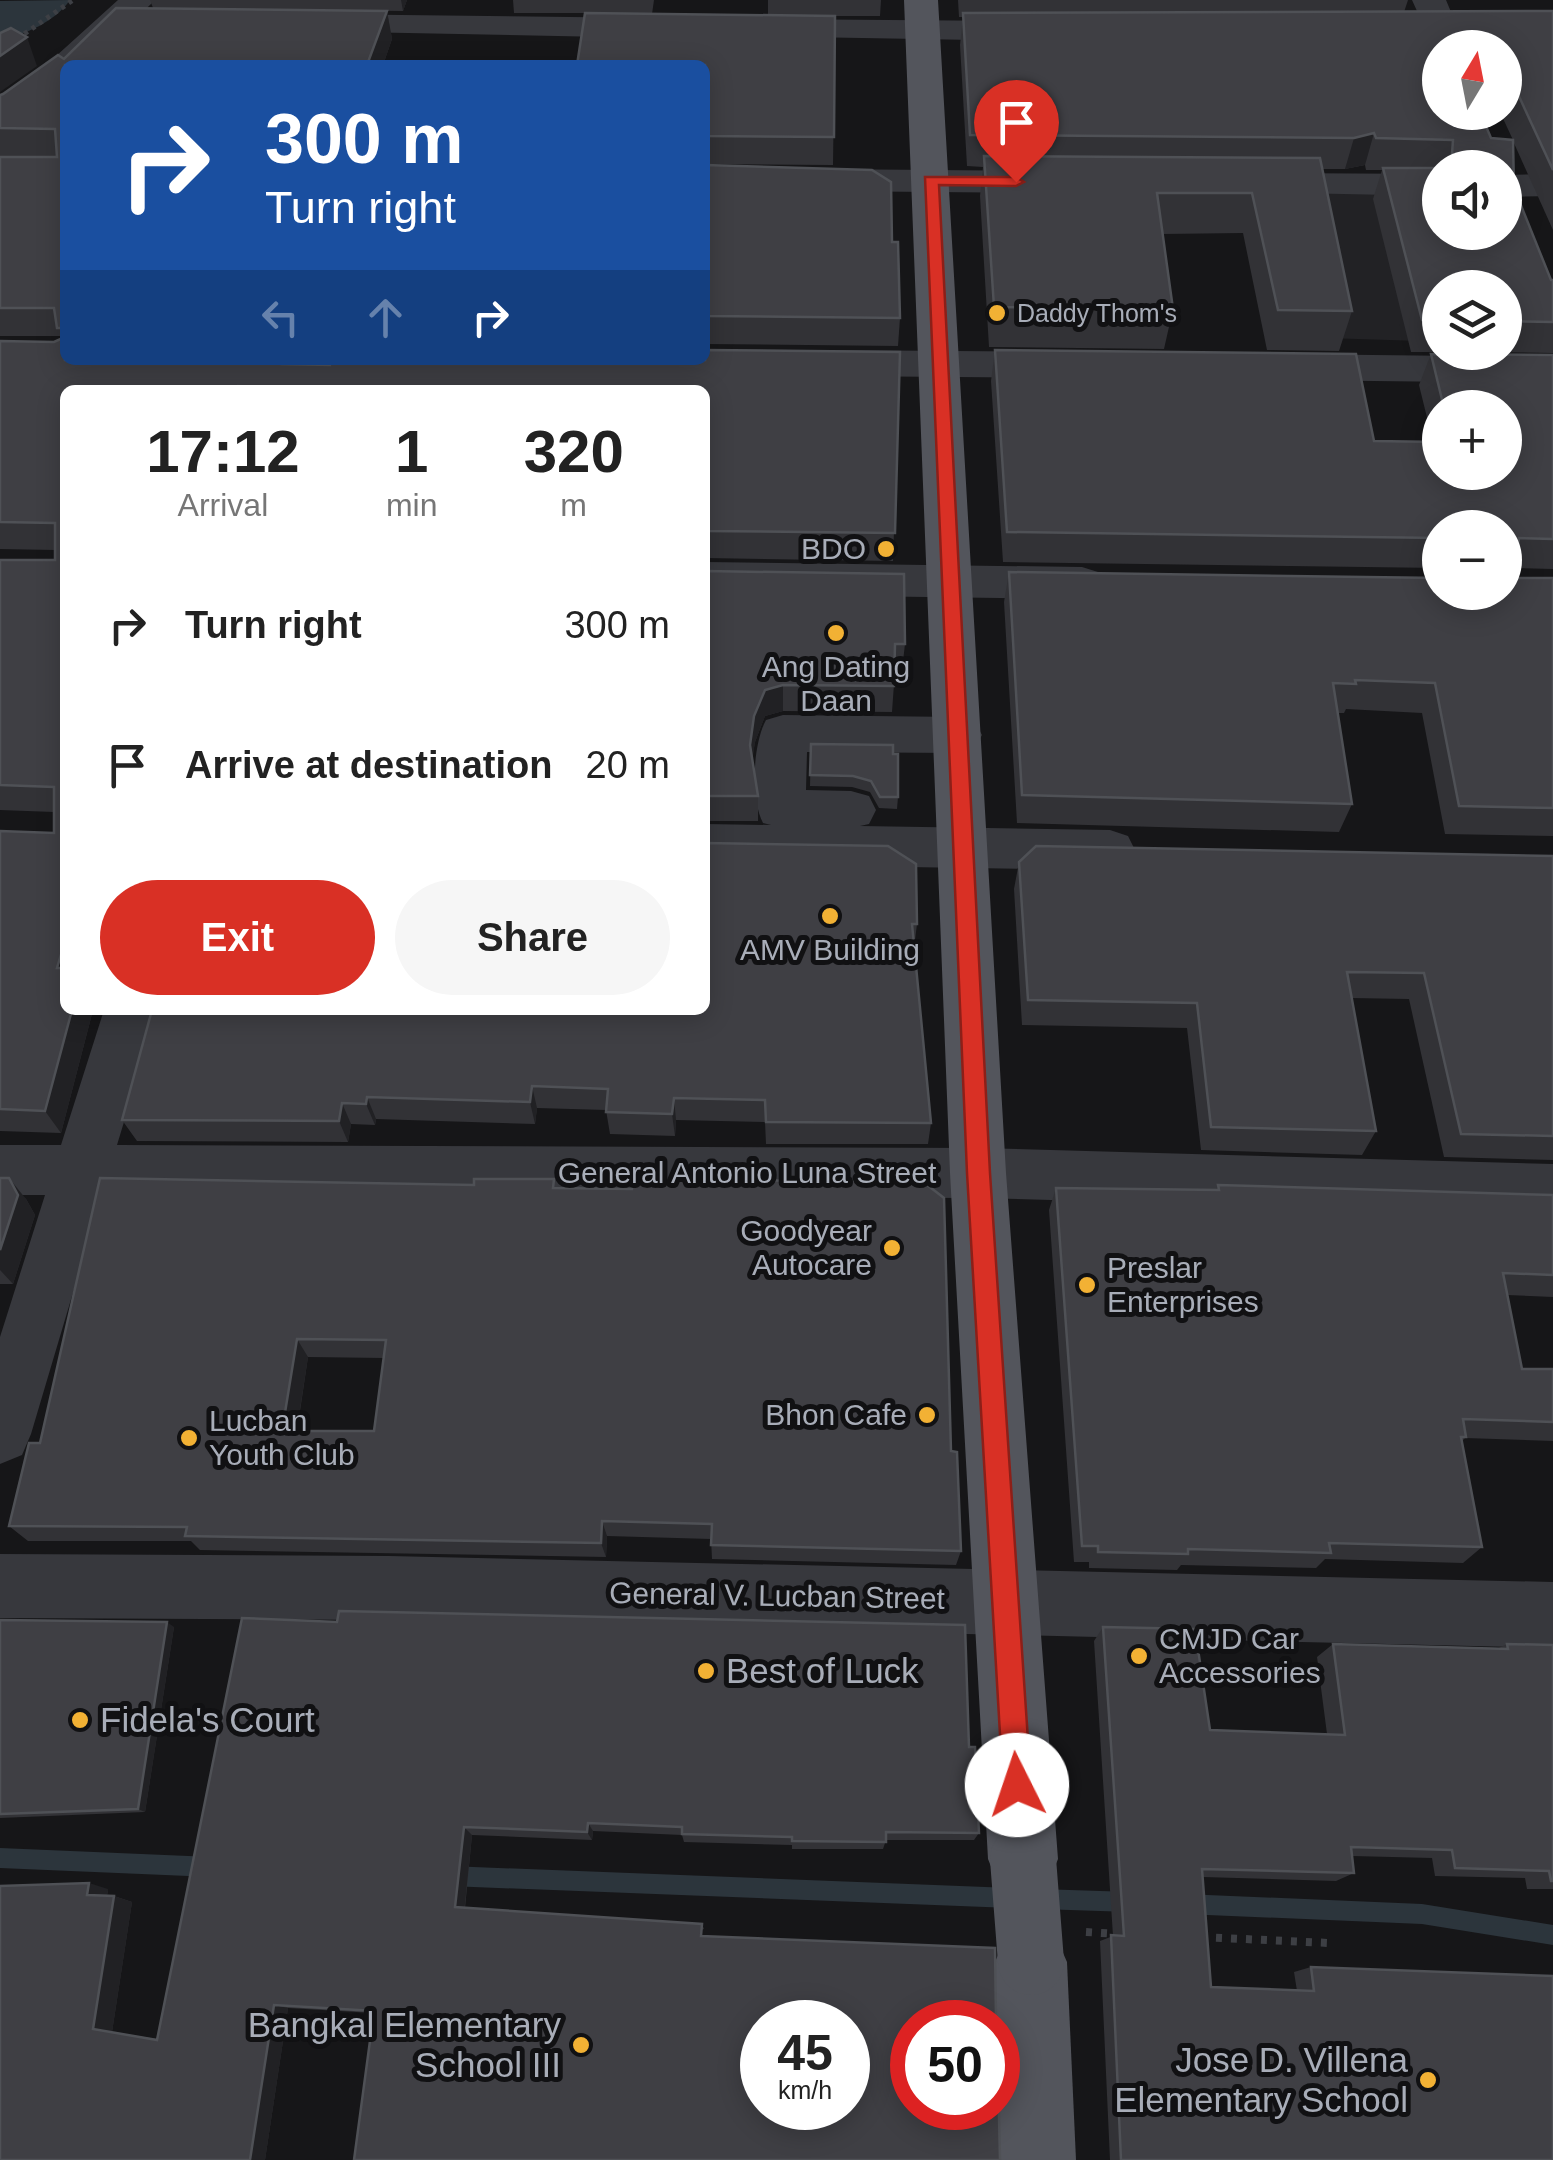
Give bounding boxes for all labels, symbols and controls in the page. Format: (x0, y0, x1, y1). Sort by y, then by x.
north arrow (1422, 30, 1522, 130)
map controls (1422, 30, 1522, 610)
pin (974, 80, 1059, 183)
icon: arrive (989, 95, 1044, 150)
icon: right (100, 100, 230, 230)
text: 300 m (265, 100, 463, 178)
button: sound (1422, 150, 1522, 250)
text: Turn right (265, 182, 456, 233)
button: layers (1422, 270, 1522, 370)
icon: left (253, 290, 308, 345)
icon: ahead (358, 290, 413, 345)
icon: right (463, 290, 518, 345)
place label: Daddy Thom's (1017, 299, 1177, 327)
marker: Daddy Thom's (986, 302, 1008, 324)
button: + (1422, 390, 1522, 490)
text: 17:12 (146, 418, 300, 485)
text: 1 (395, 418, 428, 485)
text: 320 (524, 418, 624, 485)
text: Arrival (178, 487, 268, 523)
text: min (386, 487, 437, 523)
text: m (560, 487, 587, 523)
button: − (1422, 510, 1522, 610)
place label: BDO (801, 532, 866, 565)
marker: BDO (875, 538, 897, 560)
icon: right (100, 598, 155, 653)
text: Turn right (185, 604, 362, 646)
text: 300 m (564, 604, 670, 646)
marker: Ang Dating Daan (825, 622, 847, 644)
place label: Ang Dating Daan (762, 650, 910, 717)
icon: arrive (100, 738, 155, 793)
text: Arrive at destination (185, 744, 552, 786)
text: 20 m (586, 744, 670, 786)
button: Exit (100, 880, 375, 995)
button: Share (395, 880, 670, 995)
marker: AMV Building (819, 905, 841, 927)
place label: AMV Building (740, 933, 920, 966)
street label: General Antonio Luna Street (558, 1156, 937, 1189)
place label: Goodyear Autocare (740, 1214, 872, 1281)
marker: Goodyear Autocare (881, 1237, 903, 1259)
place label: Preslar Enterprises (1107, 1251, 1259, 1318)
marker: Preslar Enterprises (1076, 1274, 1098, 1296)
place label: Bhon Cafe (765, 1398, 907, 1431)
place label: Lucban Youth Club (209, 1404, 355, 1471)
marker: Bhon Cafe (916, 1404, 938, 1426)
marker: Lucban Youth Club (178, 1427, 200, 1449)
street label: General V. Lucban Street (609, 1576, 946, 1615)
place label: CMJD Car Accessories (1159, 1622, 1321, 1689)
marker: CMJD Car Accessories (1128, 1645, 1150, 1667)
place label: Best of Luck (726, 1651, 919, 1690)
marker: Best of Luck (695, 1660, 717, 1682)
place label: Fidela's Court (100, 1700, 315, 1739)
marker: Fidela's Court (69, 1709, 91, 1731)
position arrow (965, 1733, 1069, 1837)
speed limit sign: 50 (890, 2000, 1020, 2130)
place label: Bangkal Elementary School III (248, 2005, 561, 2084)
text: 45 (777, 2025, 833, 2081)
marker: Bangkal Elementary School III (570, 2034, 592, 2056)
place label: Jose D. Villena Elementary School (1114, 2040, 1409, 2119)
marker: Jose D. Villena Elementary School (1417, 2069, 1439, 2091)
text: km/h (778, 2076, 832, 2104)

